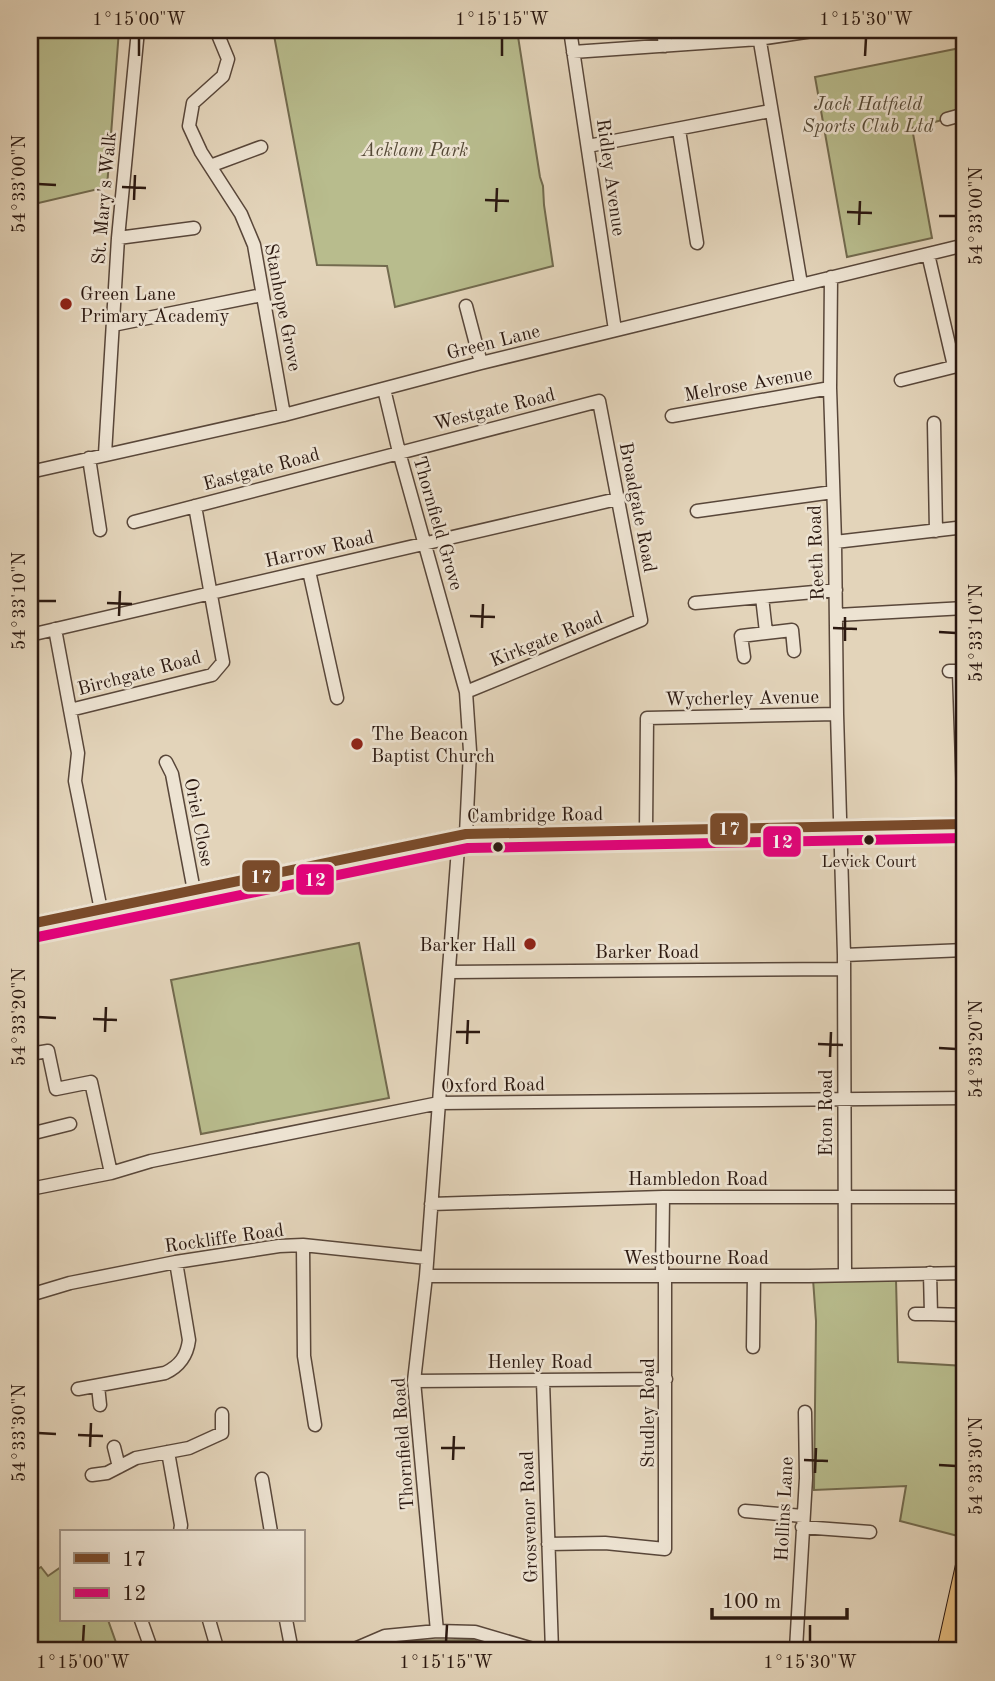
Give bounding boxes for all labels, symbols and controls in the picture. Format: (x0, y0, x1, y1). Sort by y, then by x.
text: 1°15'00"W (92, 11, 186, 29)
text: 1°15'15"W (455, 11, 549, 29)
text: 1°15'30"W (819, 11, 913, 29)
park label: Jack Hatfield Sports Club Ltd (803, 96, 934, 137)
street label: Ridley Avenue (592, 117, 627, 237)
street label: St. Mary's Walk (90, 131, 121, 266)
text: 54°33'00"N (11, 135, 29, 233)
park label: Acklam Park (361, 142, 468, 161)
text: 54°33'00"N (968, 167, 986, 265)
street label: Stanhope Grove (260, 242, 303, 373)
place label: Green Lane Primary Academy (80, 286, 230, 327)
marker: Green Lane Primary Academy (58, 296, 74, 312)
street label: Green Lane (445, 323, 542, 364)
street label: Melrose Avenue (683, 365, 814, 406)
street label: Westgate Road (432, 386, 558, 435)
street label: Broadgate Road (615, 441, 659, 574)
street label: Eastgate Road (201, 446, 322, 495)
street label: Thornfield Grove (408, 454, 465, 593)
street label: Reeth Road (806, 505, 829, 601)
street label: Harrow Road (263, 529, 376, 572)
text: 54°33'10"N (11, 552, 29, 650)
text: 54°33'10"N (968, 584, 986, 682)
street label: Kirkgate Road (488, 609, 606, 672)
street label: Birchgate Road (76, 649, 204, 700)
street label: Wycherley Avenue (665, 689, 819, 710)
place label: The Beacon Baptist Church (371, 726, 495, 767)
marker: The Beacon Baptist Church (349, 736, 365, 752)
street label: Oriel Close (180, 777, 215, 868)
street label: Cambridge Road (467, 806, 603, 827)
line badge: 17 (709, 812, 749, 846)
text: 17 (718, 821, 740, 840)
line badge: 12 (762, 825, 802, 858)
marker: Levick Court (862, 833, 876, 847)
text: 12 (771, 834, 793, 853)
unlabelled marker (491, 840, 505, 854)
place label: Levick Court (821, 854, 917, 871)
line badge: 17 (241, 859, 281, 893)
line badge: 12 (295, 863, 335, 896)
text: 17 (250, 869, 272, 888)
text: 12 (304, 872, 326, 891)
marker: Barker Hall (522, 936, 538, 952)
place label: Barker Hall (419, 937, 516, 956)
street label: Barker Road (595, 944, 699, 963)
text: 54°33'20"N (11, 968, 29, 1066)
text: 54°33'20"N (968, 1000, 986, 1098)
street label: Eton Road (818, 1069, 837, 1157)
street label: Oxford Road (441, 1076, 545, 1097)
street label: Hambledon Road (628, 1171, 768, 1190)
street label: Rockliffe Road (163, 1222, 285, 1257)
street label: Westbourne Road (623, 1250, 769, 1269)
street label: Henley Road (487, 1354, 593, 1373)
street label: Studley Road (640, 1358, 659, 1468)
street label: Thornfield Road (390, 1377, 419, 1511)
text: 54°33'30"N (11, 1384, 29, 1482)
text: 54°33'30"N (968, 1417, 986, 1515)
street label: Grosvenor Road (519, 1450, 542, 1583)
street label: Hollins Lane (773, 1456, 798, 1562)
legend (60, 1530, 304, 1622)
text: 17 (122, 1550, 146, 1571)
scale bar (712, 1576, 846, 1620)
text: 12 (122, 1584, 146, 1605)
text: 100 m (722, 1592, 781, 1613)
text: 1°15'00"W (36, 1654, 130, 1672)
text: 1°15'15"W (399, 1654, 493, 1672)
text: 1°15'30"W (763, 1654, 857, 1672)

